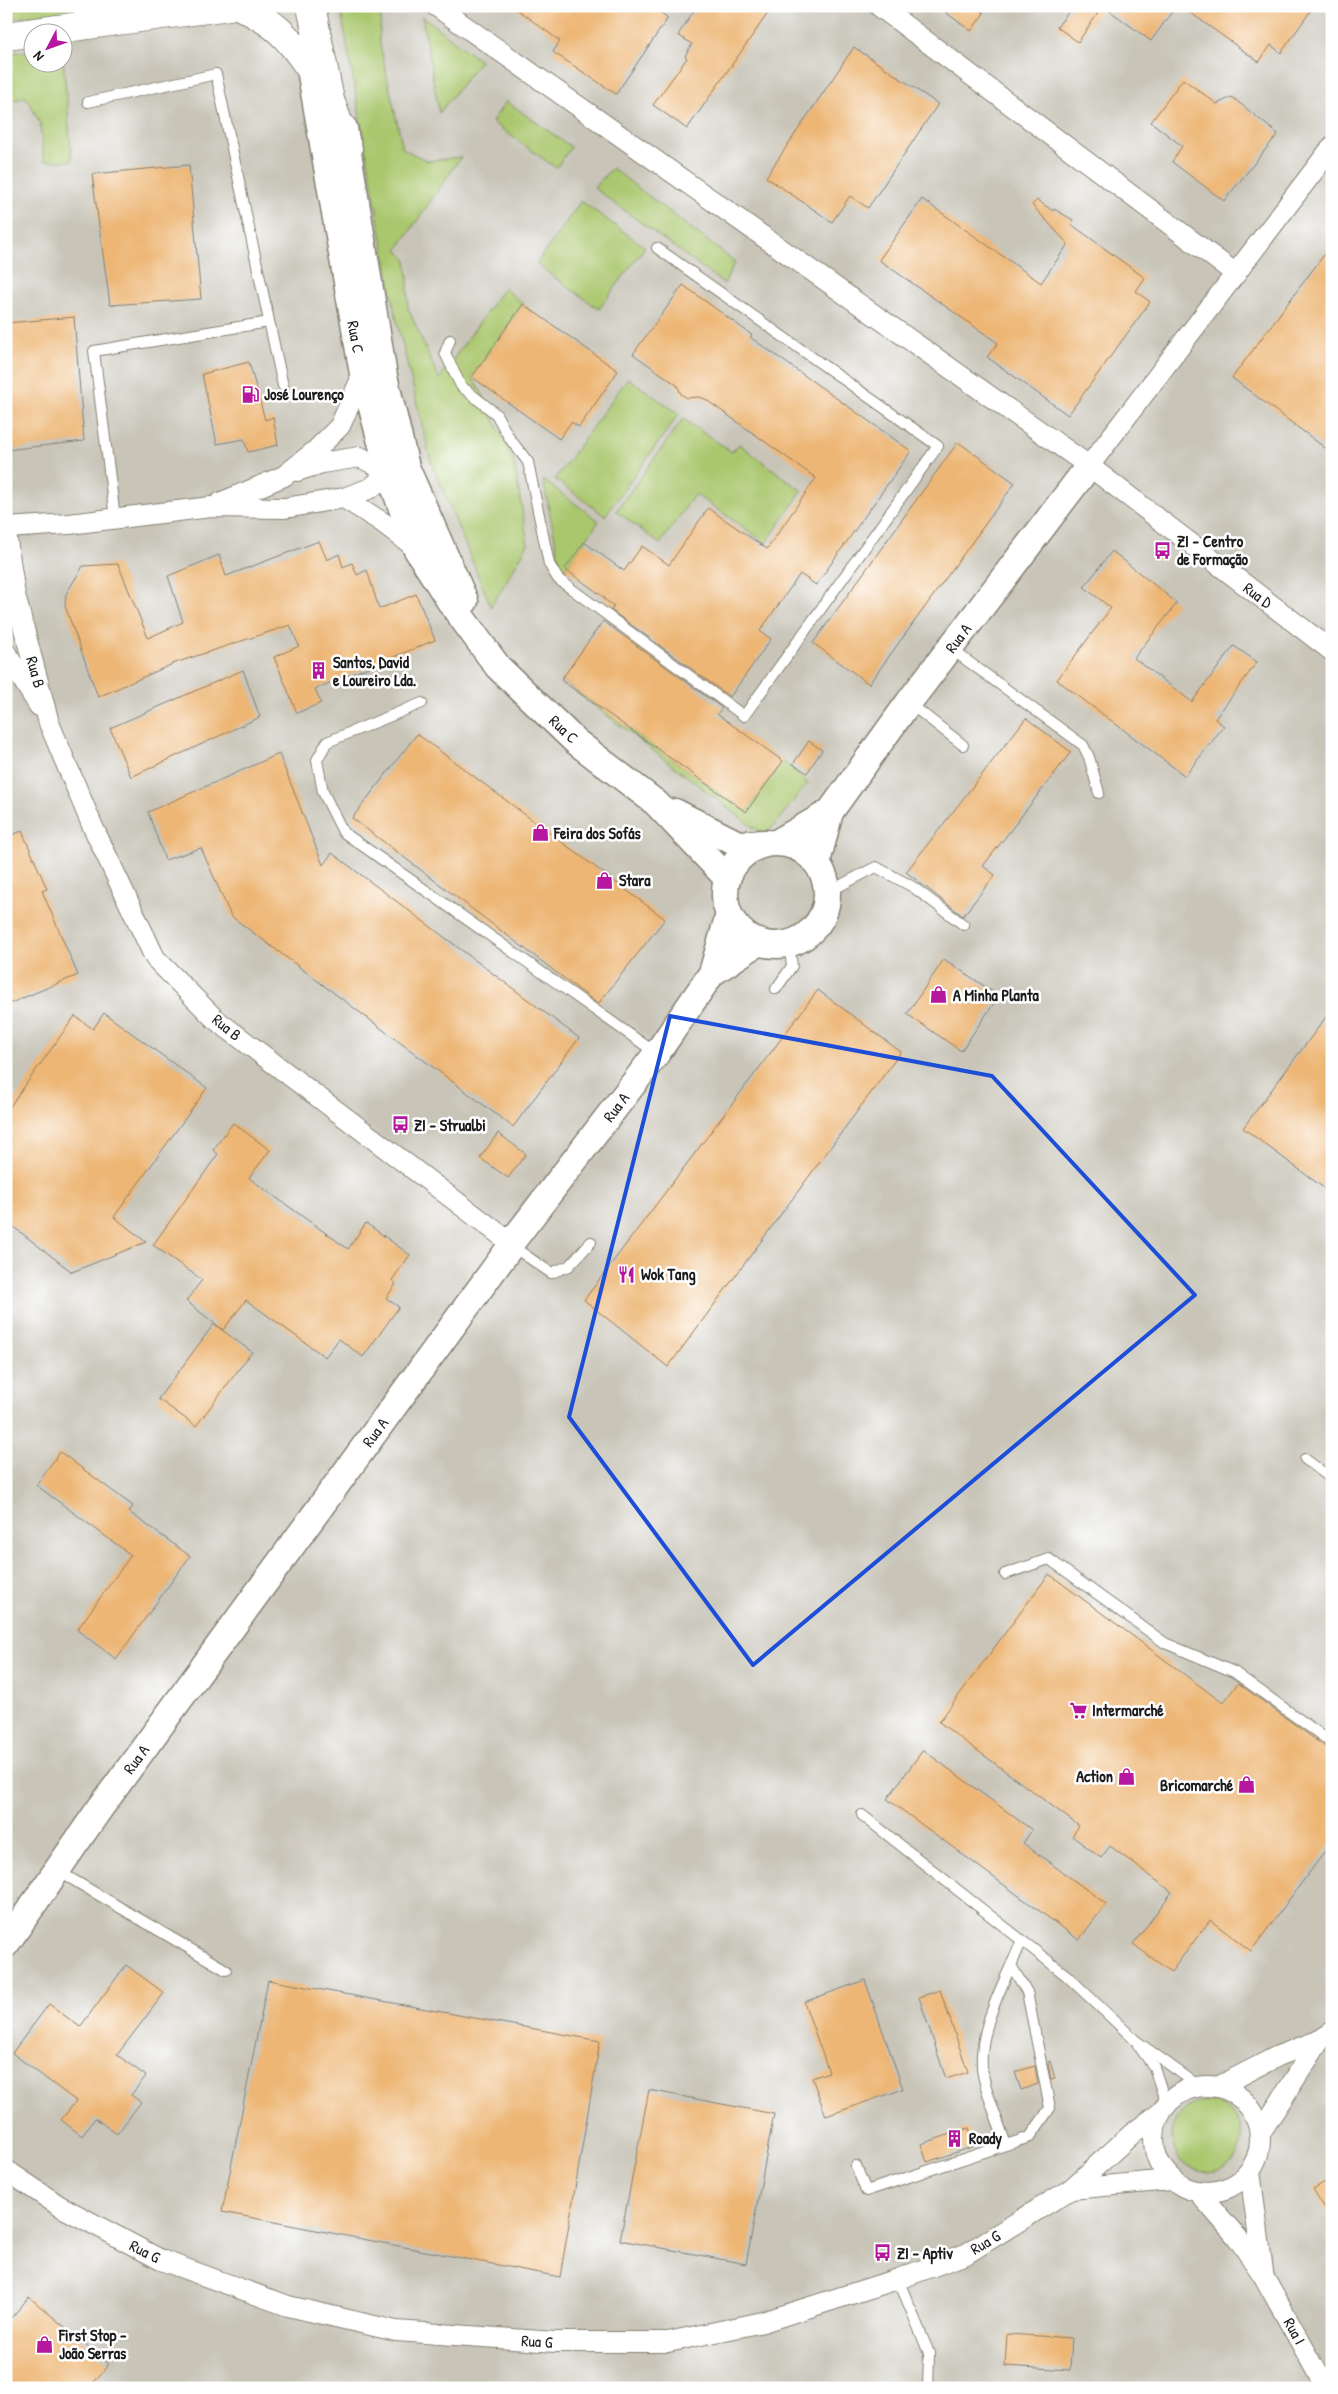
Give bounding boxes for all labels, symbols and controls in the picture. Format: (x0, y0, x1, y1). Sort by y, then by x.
north arrow (22, 22, 72, 72)
text: N (28, 47, 47, 66)
street label: Rua C (342, 319, 370, 355)
place label: José Lourenço (264, 383, 344, 405)
fuel station icon: José Lourenço (240, 384, 260, 404)
place label: ZI - Centro de Formação (1177, 530, 1249, 570)
bus stop icon: ZI - Centro de Formação (1153, 540, 1173, 560)
street label: Rua D (1239, 577, 1277, 613)
street label: Rua A (940, 619, 976, 657)
place label: Santos, David e Loureiro Lda. (333, 651, 416, 691)
street label: Rua B (21, 654, 51, 690)
building icon: Santos, David e Loureiro Lda. (309, 661, 329, 681)
street label: Rua C (545, 710, 584, 748)
place label: Feira dos Sofás (553, 822, 641, 844)
shop icon: Feira dos Sofás (530, 823, 550, 843)
place label: Stara (619, 869, 651, 891)
shop icon: Stara (595, 870, 615, 890)
place label: A Minha Planta (953, 984, 1039, 1006)
shop icon: A Minha Planta (929, 985, 949, 1005)
street label: Rua B (208, 1008, 246, 1046)
street label: Rua A (598, 1088, 634, 1126)
place label: ZI - Strualbi (414, 1114, 486, 1136)
bus stop icon: ZI - Strualbi (390, 1115, 410, 1135)
place label: Wok Tang (641, 1263, 696, 1286)
restaurant icon: Wok Tang (617, 1264, 637, 1284)
street label: Rua A (357, 1413, 393, 1451)
place label: Intermarché (1092, 1699, 1164, 1721)
supermarket icon: Intermarché (1068, 1700, 1088, 1720)
street label: Rua A (118, 1740, 154, 1778)
place label: Action (1076, 1765, 1113, 1787)
shop icon: Action (1117, 1766, 1137, 1786)
place label: Bricomarché (1160, 1774, 1234, 1796)
shop icon: Bricomarché (1237, 1775, 1257, 1795)
place label: Roady (969, 2127, 1002, 2150)
building icon: Roady (945, 2128, 965, 2148)
street label: Rua G (966, 2224, 1004, 2259)
street label: Rua G (126, 2234, 164, 2268)
place label: ZI - Aptiv (897, 2242, 953, 2265)
bus stop icon: ZI - Aptiv (873, 2243, 893, 2263)
street label: Rua I (1279, 2314, 1311, 2348)
place label: First Stop - João Serras (58, 2324, 127, 2364)
street label: Rua G (521, 2329, 554, 2353)
shop icon: First Stop - João Serras (35, 2334, 55, 2354)

